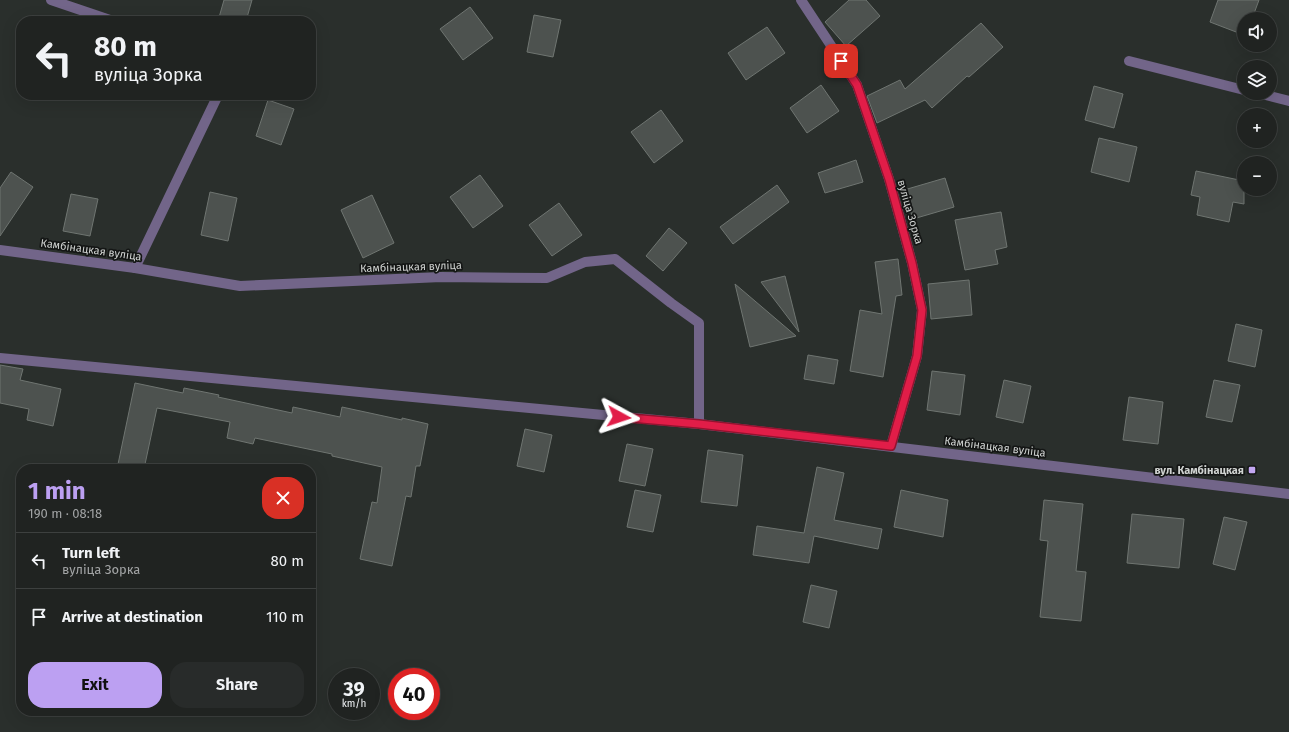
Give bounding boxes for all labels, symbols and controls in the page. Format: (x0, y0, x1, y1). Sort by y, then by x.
map controls (1237, 12, 1277, 196)
button: sound (1237, 12, 1277, 52)
text: 80 m (94, 30, 157, 63)
icon: left (28, 32, 80, 84)
pin (824, 44, 858, 78)
icon: arrive (830, 50, 852, 72)
button: layers (1237, 60, 1277, 100)
text: вуліца Зорка (94, 64, 203, 86)
button: + (1237, 108, 1277, 148)
button: − (1237, 156, 1277, 196)
street label: вуліца Зорка (895, 178, 925, 246)
street label: Камбінацкая вуліца (40, 236, 142, 264)
street label: Камбінацкая вуліца (360, 259, 462, 275)
position arrow (598, 396, 640, 438)
street label: Камбінацкая вуліца (944, 434, 1046, 460)
place label: вул. Камбінацкая (1154, 464, 1244, 477)
marker: вул. Камбінацкая (1247, 465, 1257, 475)
text: 1 min (28, 477, 86, 505)
button: close (262, 477, 304, 519)
text: 190 m · 08:18 (28, 506, 102, 521)
text: Turn left (62, 544, 120, 562)
icon: left (28, 550, 50, 572)
text: 80 m (271, 552, 304, 570)
text: вуліца Зорка (62, 562, 140, 577)
icon: arrive (28, 606, 50, 628)
text: Arrive at destination (62, 608, 203, 626)
text: 110 m (266, 608, 304, 626)
button: Exit (28, 662, 162, 708)
button: Share (170, 662, 304, 708)
speed limit sign: 40 (388, 668, 440, 720)
text: 39 (343, 677, 365, 701)
text: km/h (342, 698, 366, 710)

